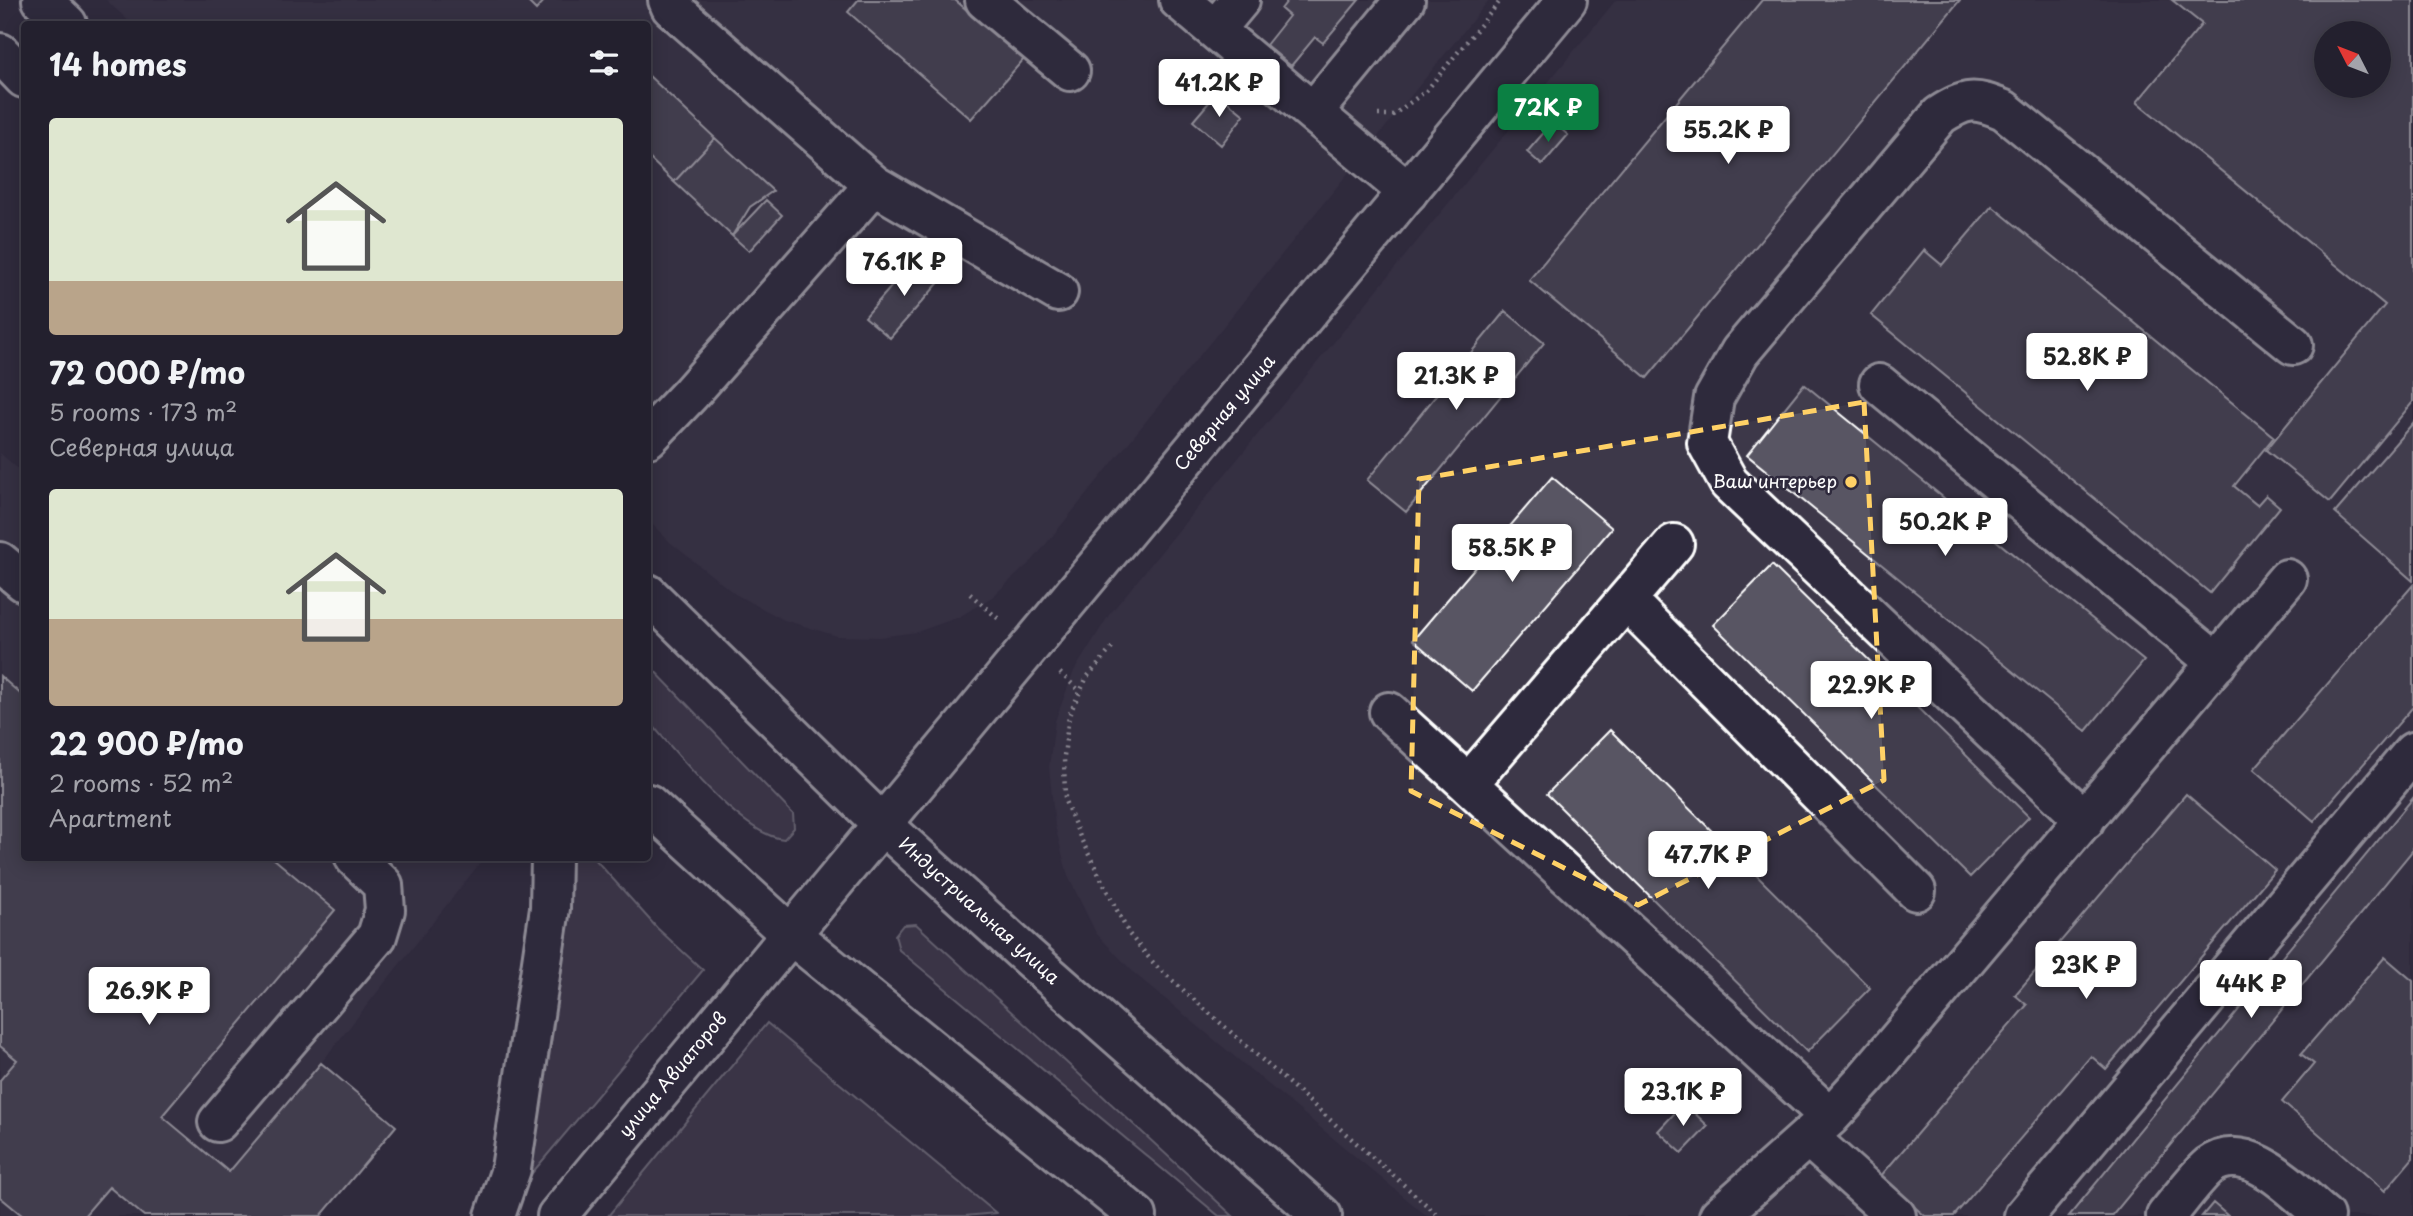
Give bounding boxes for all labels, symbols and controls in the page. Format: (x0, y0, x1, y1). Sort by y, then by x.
north arrow (2314, 21, 2390, 98)
map controls (2314, 21, 2391, 98)
text: 14 homes (49, 41, 187, 86)
icon: filters (585, 44, 623, 82)
pin: 41.2K ₽ (1154, 60, 1284, 119)
text: 41.2K ₽ (1175, 64, 1263, 99)
pin: 72K ₽ (1499, 85, 1597, 144)
text: 72K ₽ (1514, 89, 1582, 124)
pin: 55.2K ₽ (1663, 106, 1793, 166)
text: 55.2K ₽ (1683, 111, 1773, 146)
icon: home (273, 163, 399, 289)
pin: 76.1K ₽ (839, 238, 969, 298)
text: 76.1K ₽ (862, 243, 946, 278)
pin: 52.8K ₽ (2022, 334, 2152, 393)
text: 52.8K ₽ (2042, 338, 2132, 373)
street label: Северная улица (1167, 347, 1281, 476)
text: 72 000 ₽/mo (49, 349, 245, 394)
pin: 21.3K ₽ (1391, 352, 1521, 412)
text: 21.3K ₽ (1413, 357, 1499, 392)
text: 5 rooms · 173 m² (49, 394, 237, 429)
text: Северная улица (49, 429, 234, 464)
place label: Ваш интерьер (1713, 467, 1837, 494)
marker: Ваш интерьер (1843, 474, 1859, 490)
pin: 50.2K ₽ (1880, 498, 2010, 558)
text: 50.2K ₽ (1898, 503, 1992, 538)
pin: 58.5K ₽ (1447, 524, 1577, 584)
text: 58.5K ₽ (1468, 529, 1556, 564)
icon: home (273, 534, 399, 660)
pin: 22.9K ₽ (1806, 662, 1936, 721)
text: 22.9K ₽ (1827, 666, 1915, 701)
text: 22 900 ₽/mo (49, 720, 244, 765)
text: 2 rooms · 52 m² (49, 765, 233, 800)
text: Apartment (49, 800, 172, 835)
street label: Индустриальная улица (893, 830, 1067, 990)
pin: 47.7K ₽ (1643, 832, 1773, 891)
text: 47.7K ₽ (1664, 836, 1752, 871)
pin: 23K ₽ (2037, 942, 2135, 1001)
text: 23K ₽ (2051, 946, 2121, 981)
pin: 44K ₽ (2202, 960, 2300, 1020)
text: 44K ₽ (2216, 965, 2286, 1000)
pin: 26.9K ₽ (84, 968, 214, 1027)
text: 26.9K ₽ (105, 972, 193, 1007)
street label: улица Авиаторов (611, 1006, 732, 1143)
pin: 23.1K ₽ (1618, 1068, 1748, 1128)
text: 23.1K ₽ (1641, 1073, 1725, 1108)

